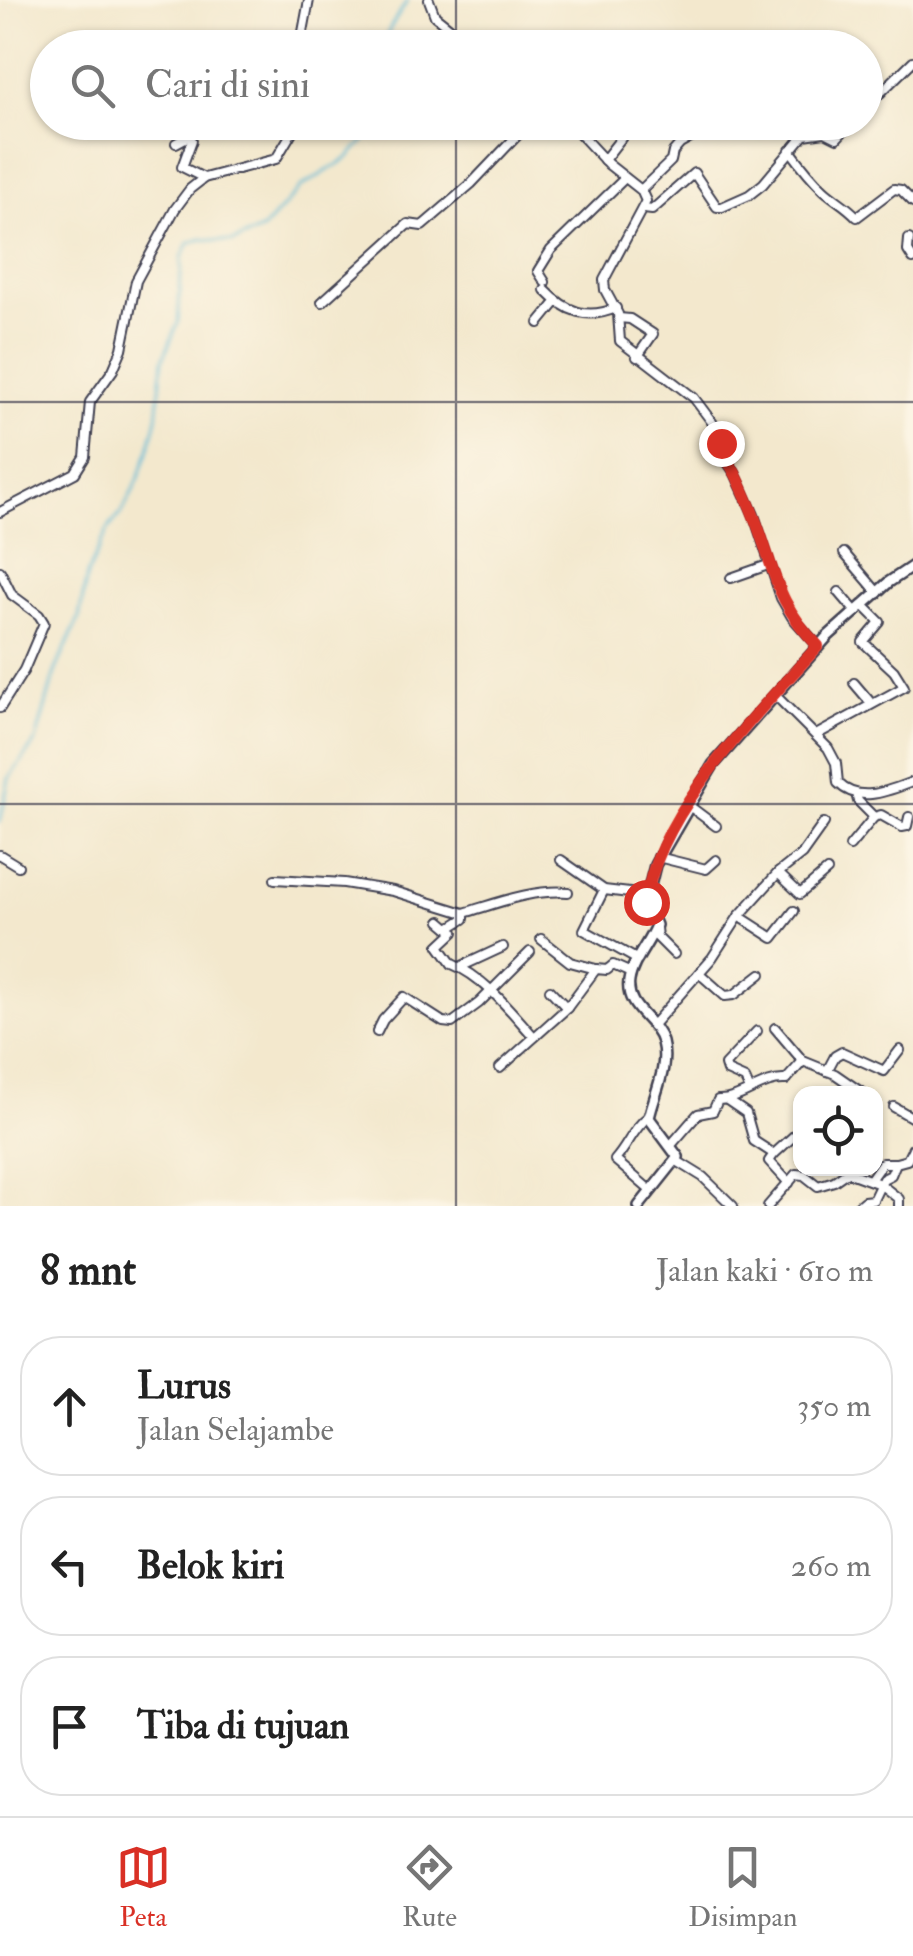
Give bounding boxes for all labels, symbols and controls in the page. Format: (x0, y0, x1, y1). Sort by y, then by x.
search box (30, 30, 883, 140)
icon: search (65, 58, 120, 113)
text: Cari di sini (145, 61, 310, 109)
route end (699, 421, 745, 467)
route start (624, 880, 670, 926)
map controls (793, 1086, 883, 1176)
button: locate (793, 1086, 883, 1176)
text: 8 mnt (40, 1245, 136, 1297)
text: Jalan kaki · 610 m (656, 1251, 873, 1291)
text: Lurus (137, 1362, 231, 1410)
icon: ahead (42, 1379, 97, 1434)
text: 350 m (797, 1386, 871, 1426)
text: Jalan Selajambe (137, 1410, 334, 1450)
icon: left (42, 1539, 97, 1594)
text: Belok kiri (137, 1542, 284, 1590)
text: 260 m (791, 1546, 871, 1586)
icon: arrive (42, 1699, 97, 1754)
text: Tiba di tujuan (137, 1702, 349, 1750)
tab: Peta (116, 1840, 171, 1935)
tab: Rute (402, 1840, 457, 1935)
tab: Disimpan (688, 1840, 797, 1935)

